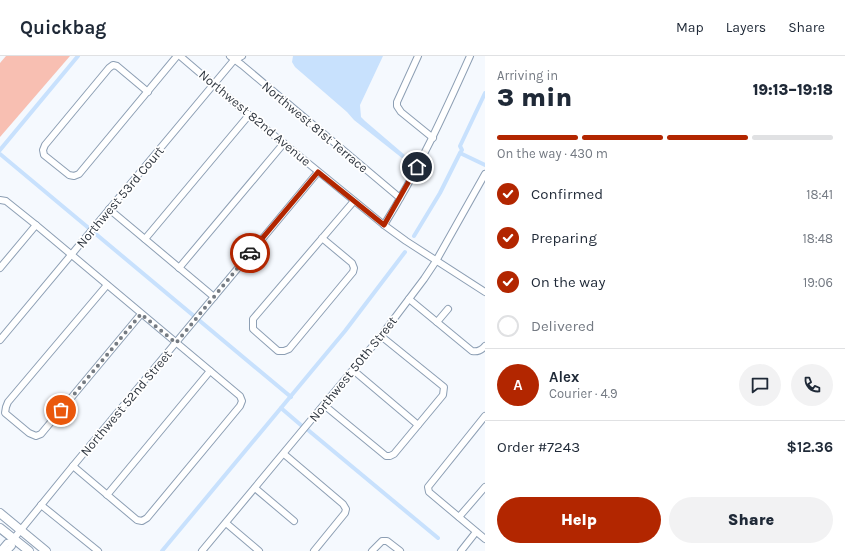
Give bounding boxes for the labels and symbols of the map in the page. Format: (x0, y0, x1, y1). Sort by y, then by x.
street label: Northwest 82nd Avenue (196, 67, 314, 169)
street label: Northwest 81st Terrace (259, 78, 371, 176)
street label: Northwest 53rd Court (73, 143, 167, 251)
pin (400, 150, 434, 184)
courier (230, 233, 270, 273)
street label: Northwest 50th Street (306, 313, 400, 425)
street label: Northwest 52nd Street (77, 347, 175, 459)
pin (44, 393, 78, 427)

